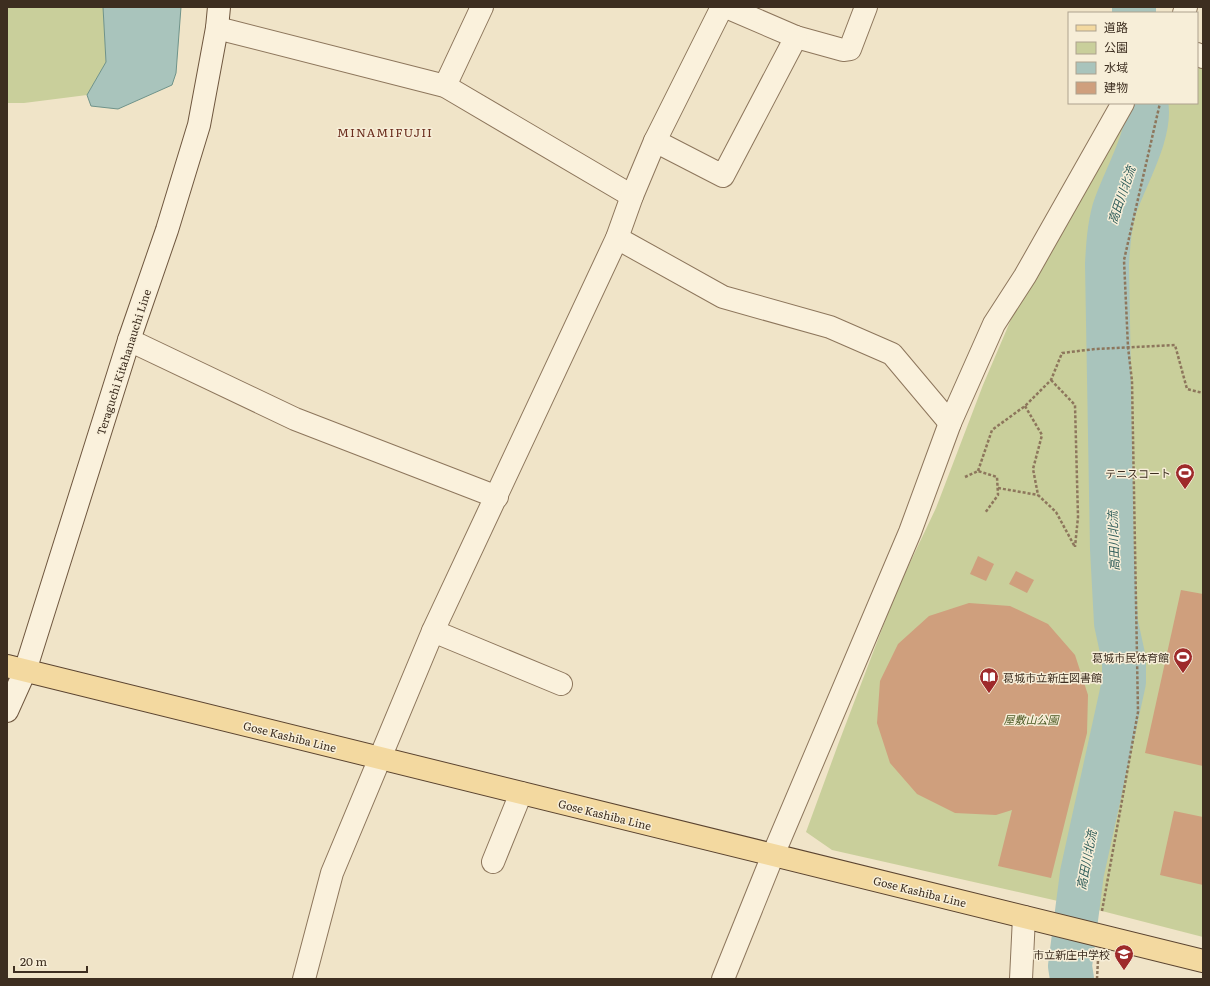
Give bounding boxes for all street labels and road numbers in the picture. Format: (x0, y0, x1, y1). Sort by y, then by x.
street label: Teraguchi Kitahanauchi Line (92, 287, 154, 437)
street label: Gose Kashiba Line (242, 717, 339, 755)
street label: Gose Kashiba Line (557, 795, 654, 833)
street label: Gose Kashiba Line (872, 872, 969, 910)

